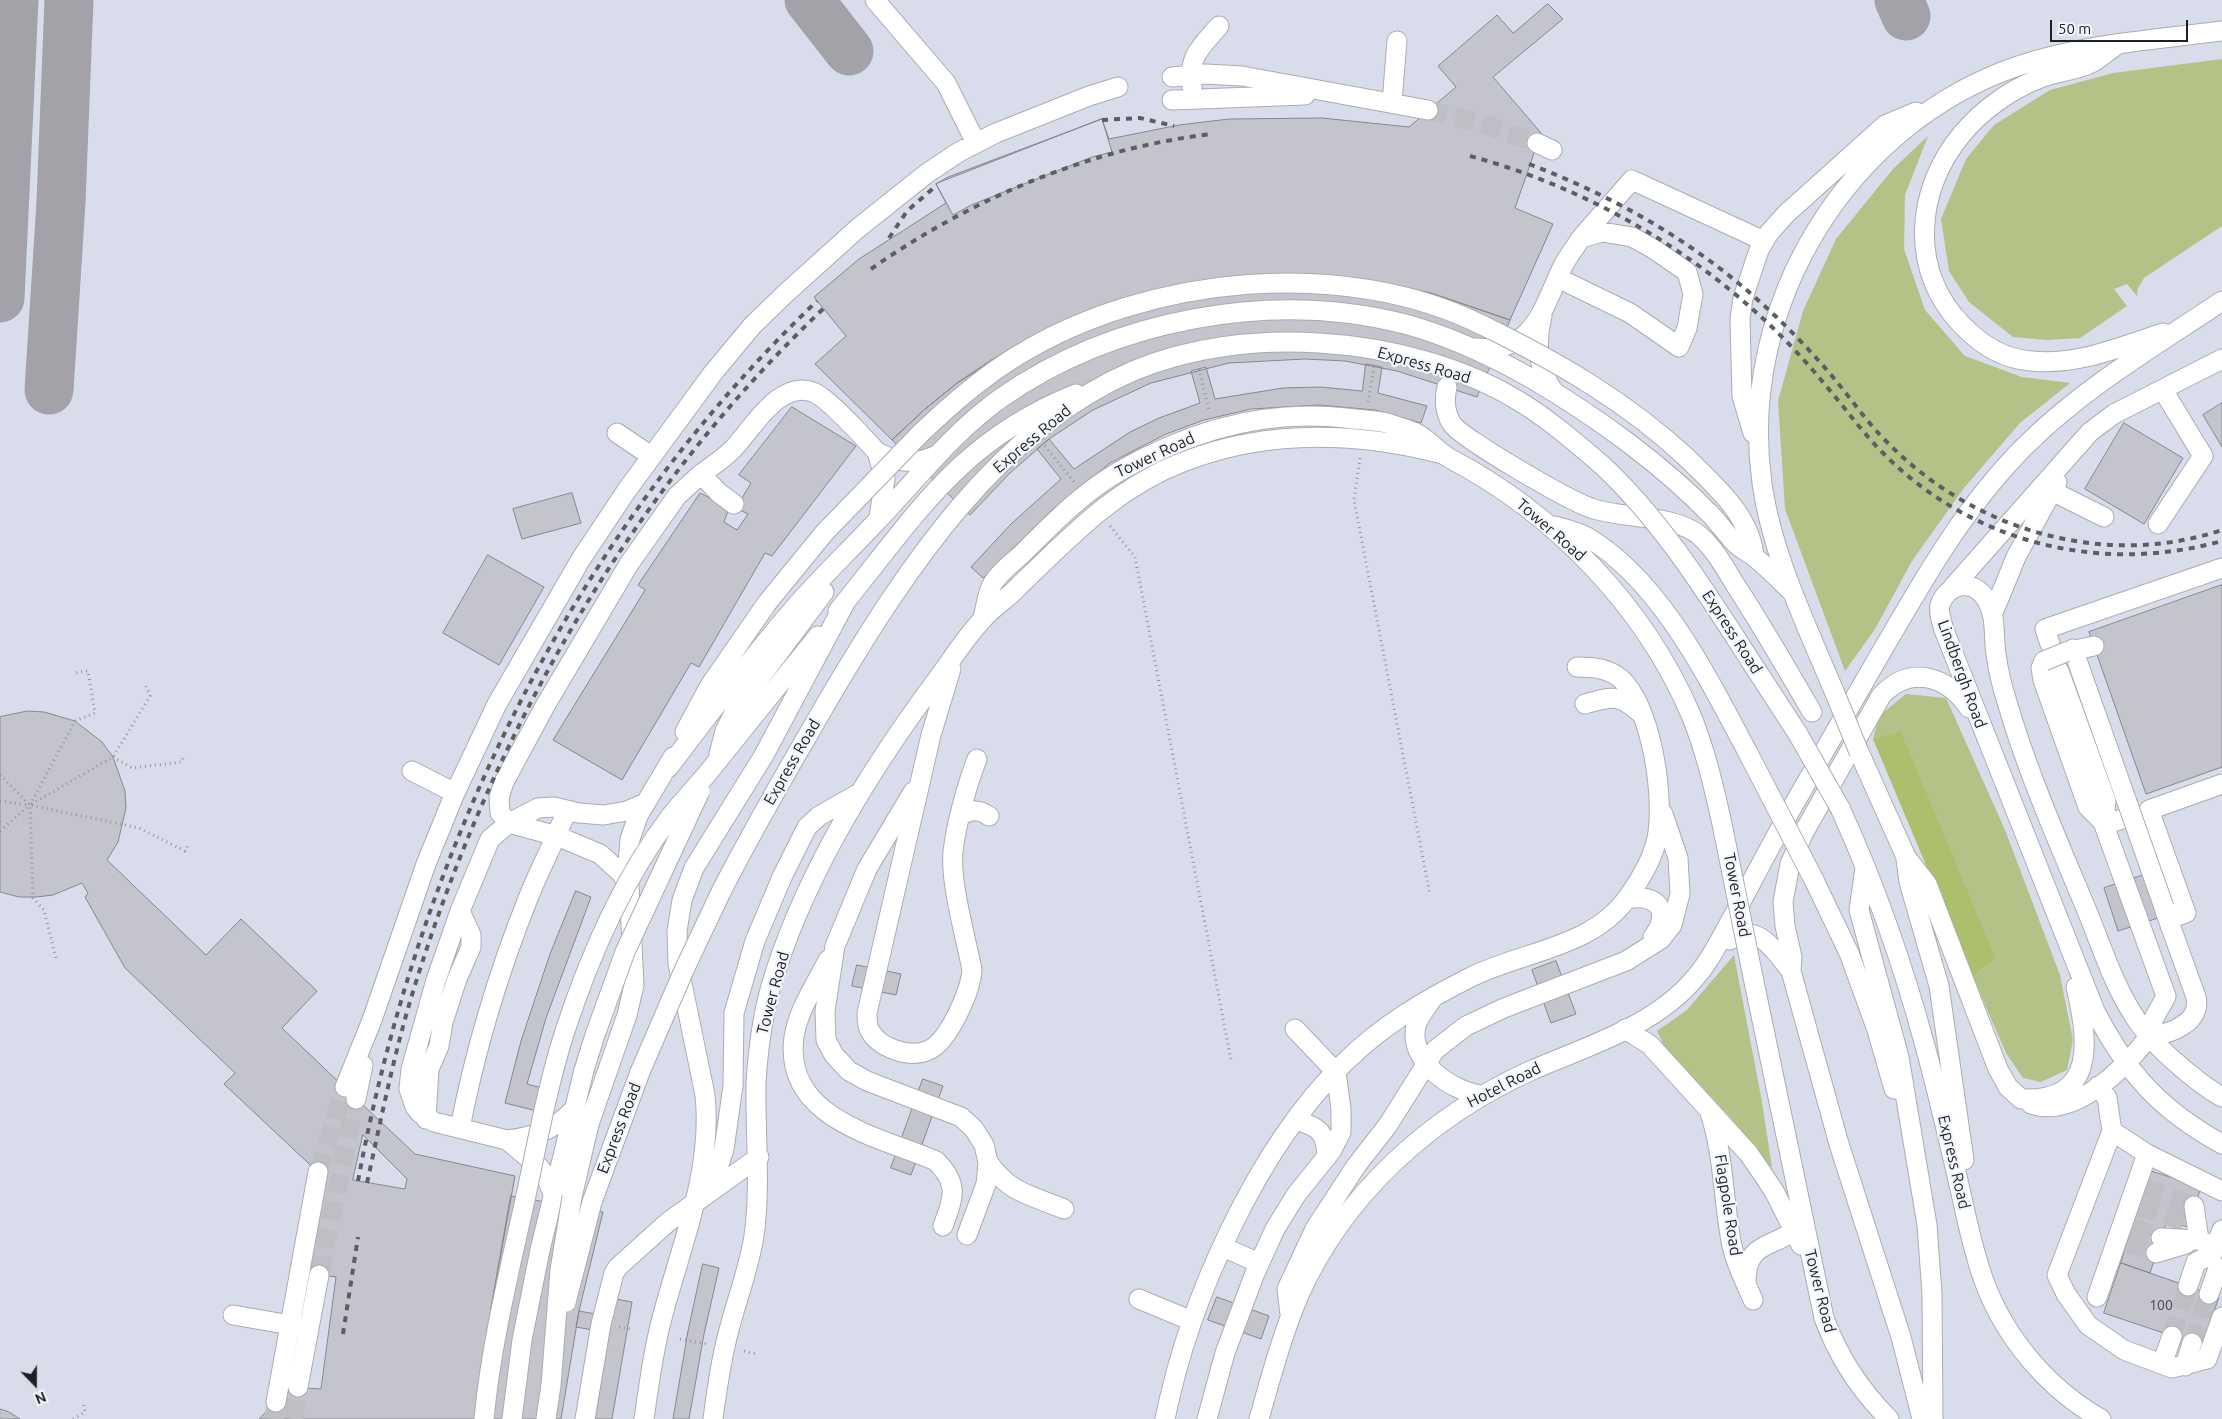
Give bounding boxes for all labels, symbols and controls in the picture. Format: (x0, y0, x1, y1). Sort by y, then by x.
scale bar (2052, 10, 2190, 42)
text: 50 m (2058, 20, 2091, 37)
street label: Express Road (1375, 343, 1473, 387)
street label: Express Road (989, 401, 1075, 477)
street label: Tower Road (1112, 428, 1198, 482)
street label: Tower Road (1513, 495, 1589, 565)
street label: Express Road (1698, 587, 1766, 677)
street label: Lindbergh Road (1934, 617, 1990, 731)
street label: Express Road (760, 716, 824, 808)
street label: Tower Road (1719, 851, 1755, 939)
street label: Tower Road (753, 949, 793, 1037)
street label: Hotel Road (1464, 1058, 1544, 1112)
street label: Express Road (593, 1080, 645, 1176)
street label: Express Road (1934, 1113, 1974, 1211)
street label: Flagpole Road (1711, 1153, 1745, 1257)
street label: Tower Road (1800, 1247, 1840, 1335)
house number: 100 (2149, 1297, 2173, 1313)
north arrow (10, 1359, 60, 1409)
text: N (33, 1389, 48, 1407)

